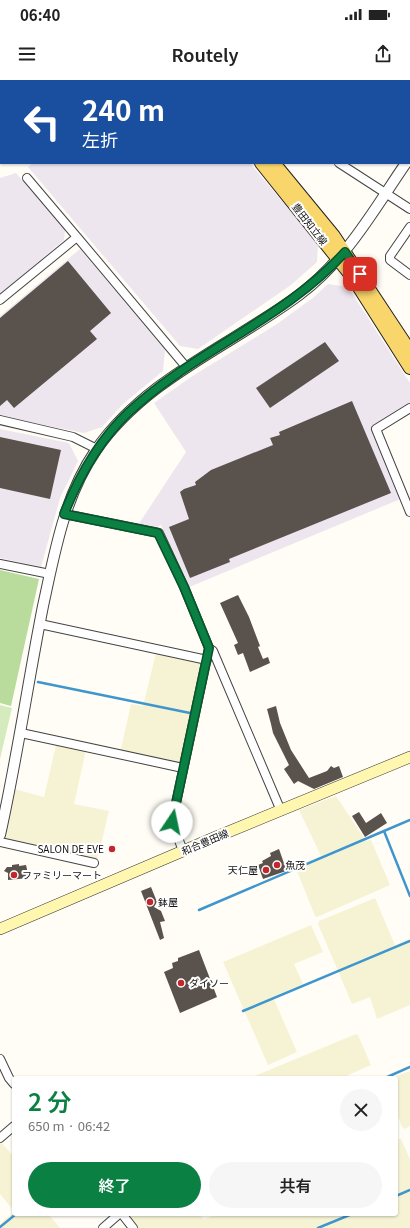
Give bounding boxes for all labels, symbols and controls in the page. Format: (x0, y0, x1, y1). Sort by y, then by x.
text: 06:40 (20, 4, 60, 25)
text: Routely (171, 41, 239, 67)
icon: menu (16, 43, 38, 65)
icon: share (372, 43, 394, 65)
text: 240 m (82, 89, 165, 129)
icon: left (16, 96, 68, 148)
text: 左折 (82, 126, 118, 152)
street label: 豊田知立線 (289, 199, 332, 248)
pin (343, 257, 377, 291)
icon: arrive (349, 263, 371, 285)
position arrow (151, 801, 193, 843)
street label: 和合豊田線 (179, 825, 231, 858)
place label: SALON DE EVE (37, 841, 104, 856)
marker: SALON DE EVE (107, 844, 117, 854)
place label: 魚茂 (285, 857, 305, 872)
marker: 魚茂 (272, 860, 282, 870)
place label: 天仁屋 (228, 862, 258, 877)
marker: 天仁屋 (261, 865, 271, 875)
place label: ファミリーマート (22, 867, 102, 882)
marker: ファミリーマート (9, 870, 19, 880)
place label: 鉢屋 (158, 894, 178, 909)
marker: 鉢屋 (145, 897, 155, 907)
place label: ダイソー (189, 975, 229, 990)
marker: ダイソー (176, 978, 186, 988)
text: 2 分 (28, 1083, 71, 1118)
button: close (340, 1089, 382, 1131)
text: 650 m · 06:42 (28, 1116, 110, 1135)
button: 終了 (28, 1162, 201, 1208)
button: 共有 (209, 1162, 382, 1208)

